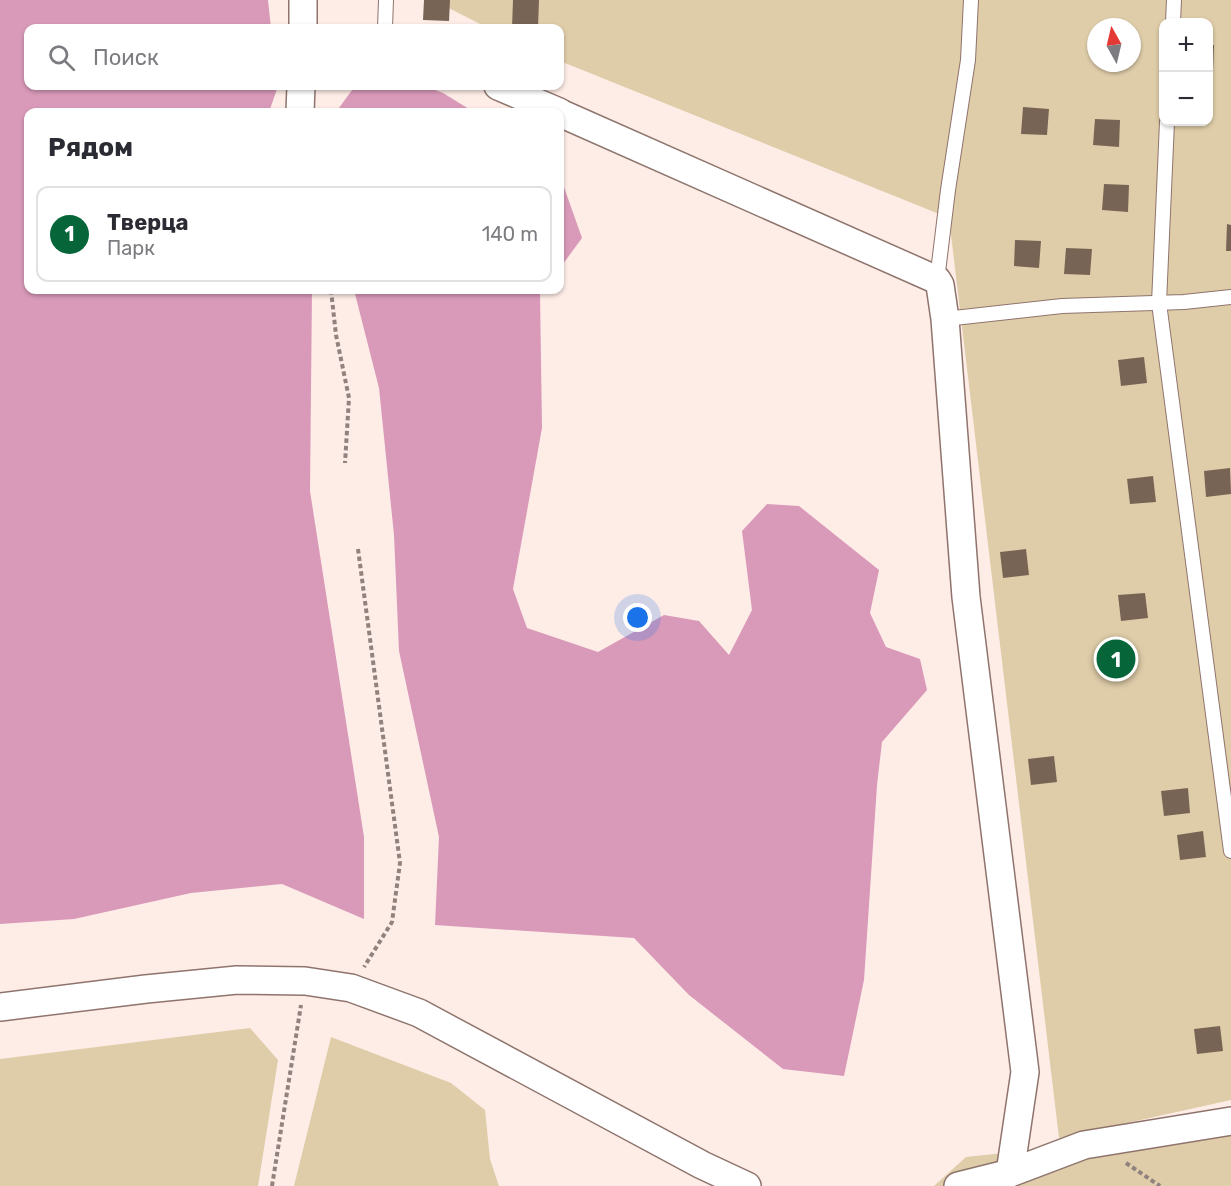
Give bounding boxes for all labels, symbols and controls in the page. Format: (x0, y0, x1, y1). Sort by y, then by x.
north arrow (1087, 18, 1141, 72)
map controls (1159, 18, 1213, 126)
button: + (1159, 18, 1213, 72)
search box (24, 24, 564, 90)
icon: search (45, 41, 78, 74)
text: Поиск (93, 44, 159, 71)
button: − (1159, 72, 1213, 126)
text: Рядом (48, 132, 133, 163)
text: Тверца (107, 209, 189, 236)
text: 1 (65, 222, 74, 246)
text: 140 m (482, 222, 538, 246)
text: Парк (107, 236, 155, 260)
your location (623, 603, 652, 632)
pin: 1 (1096, 636, 1136, 682)

